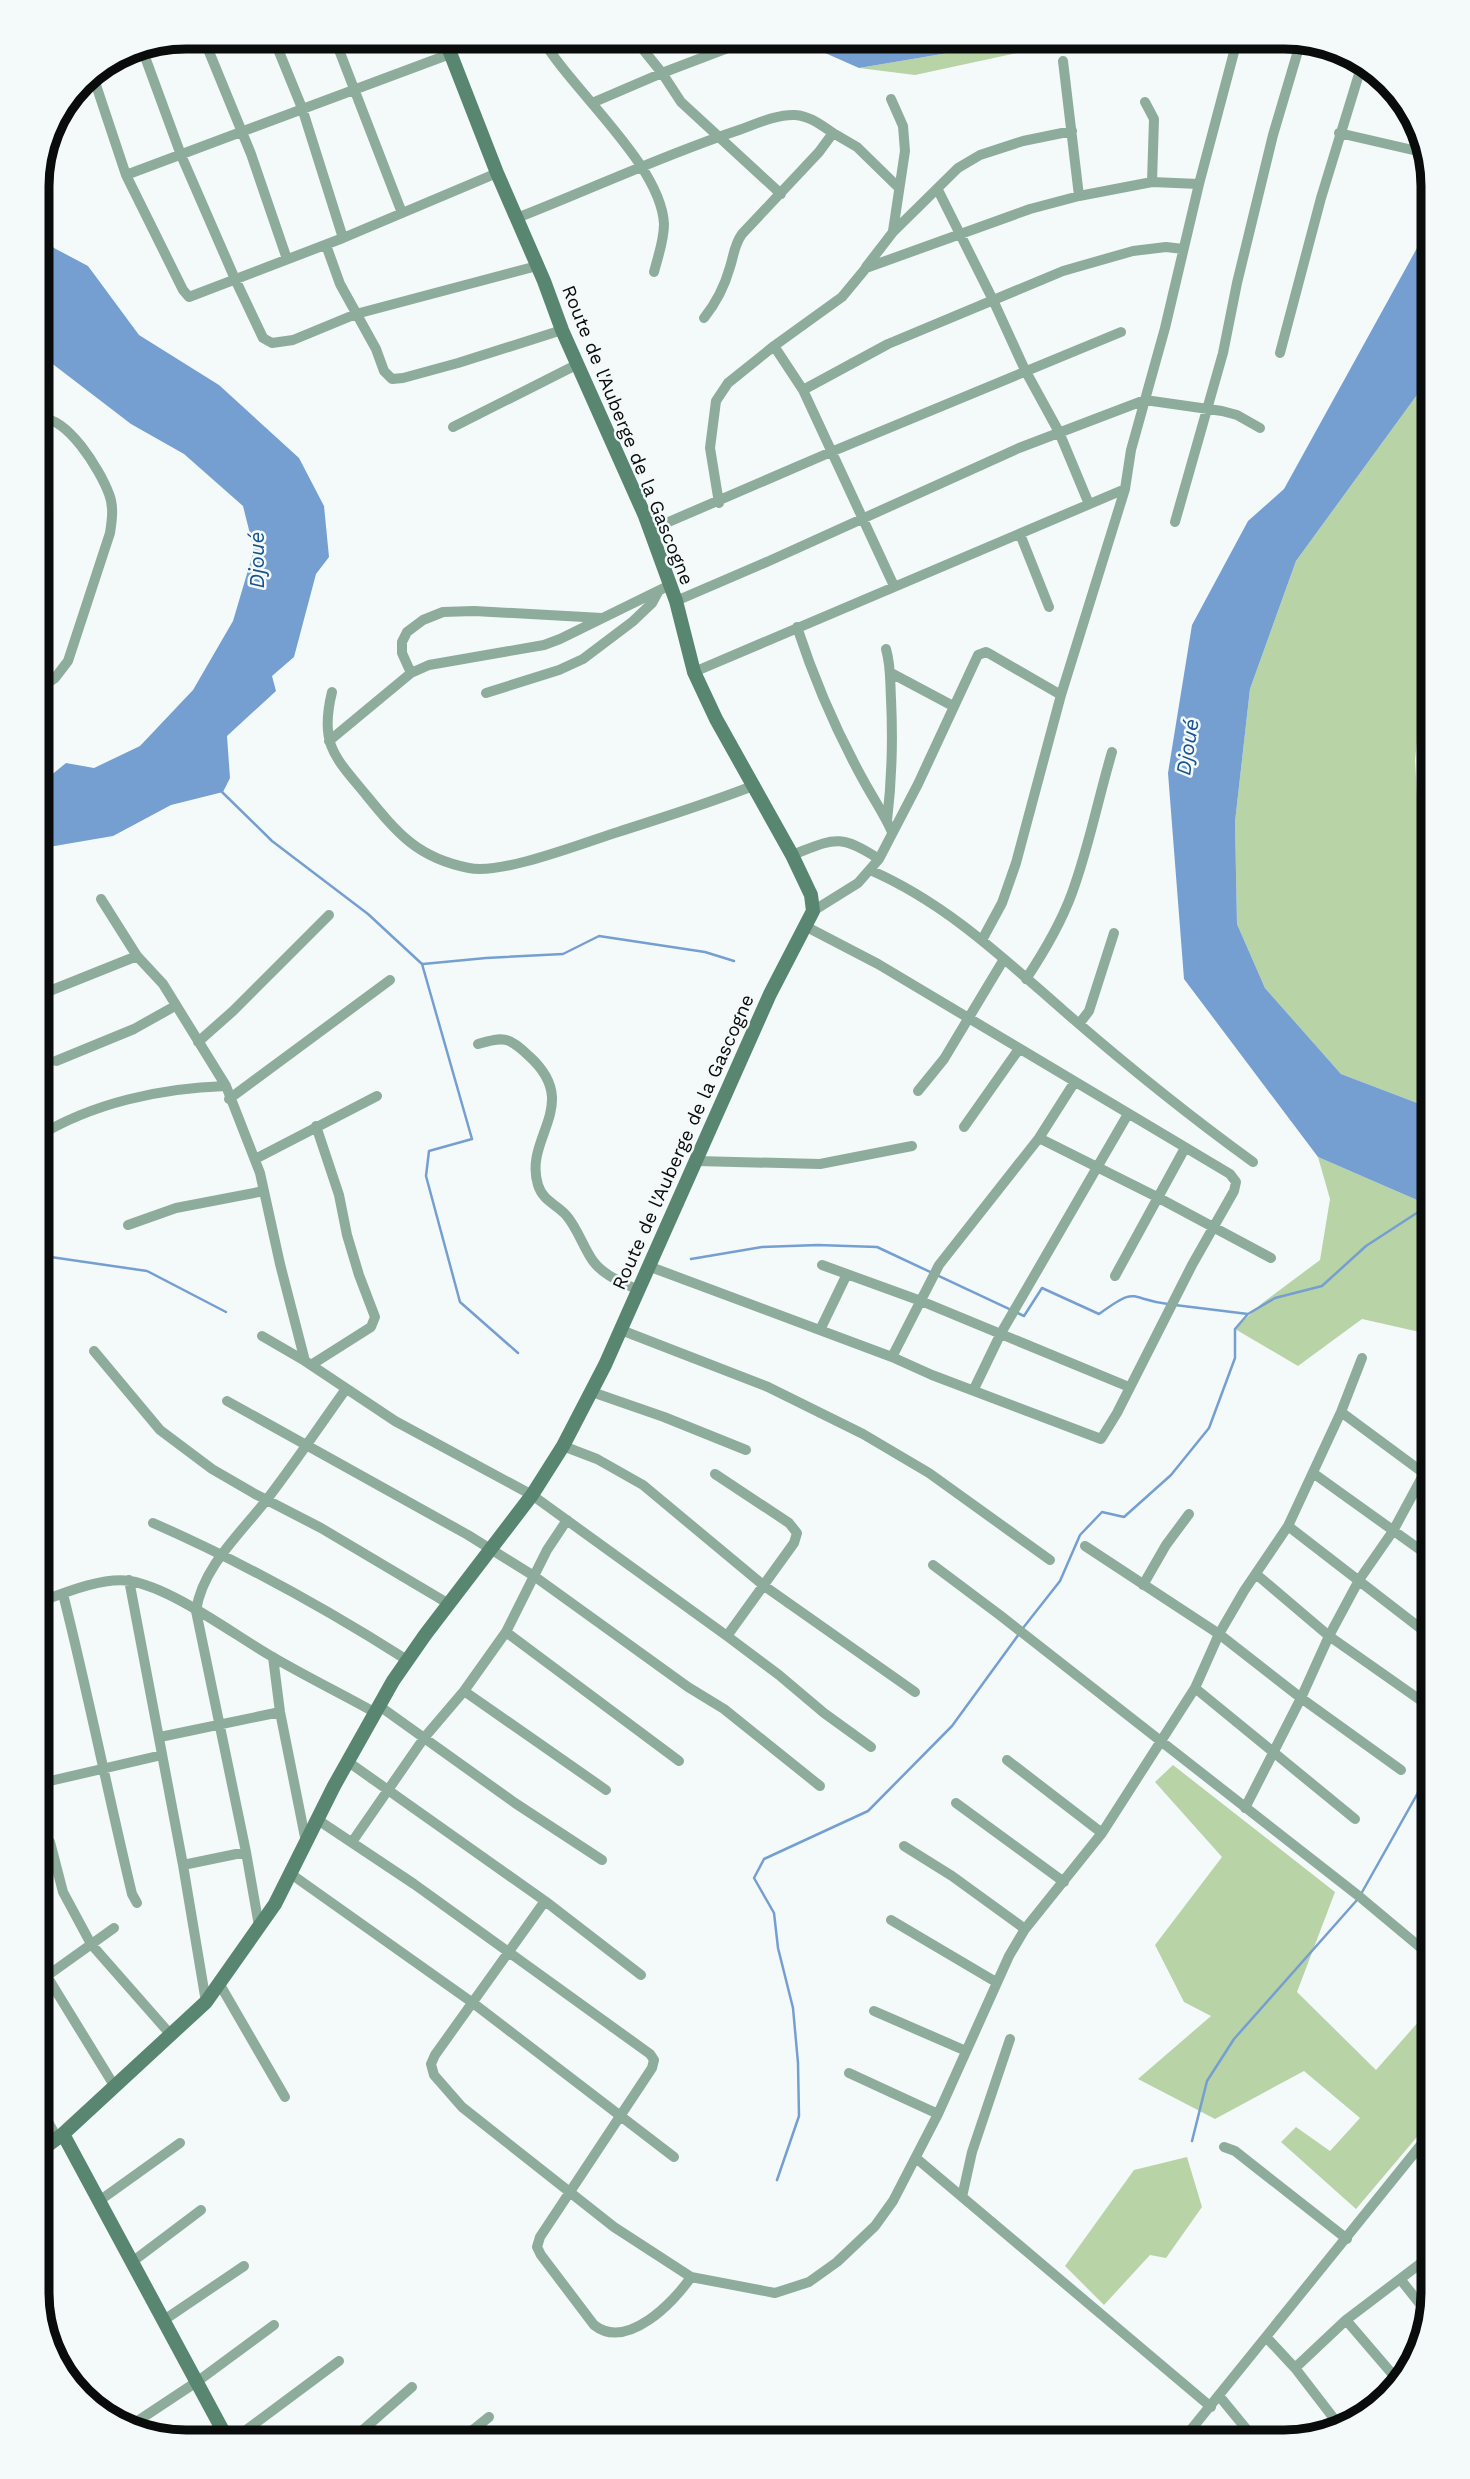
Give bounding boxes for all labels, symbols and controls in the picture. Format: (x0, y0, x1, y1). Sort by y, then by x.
street label: Route de l'Auberge de la Gascogne (557, 282, 699, 588)
water label: Djoué (244, 531, 269, 589)
water label: Djoué (1170, 717, 1204, 777)
street label: Route de l'Auberge de la Gascogne (607, 991, 759, 1293)

